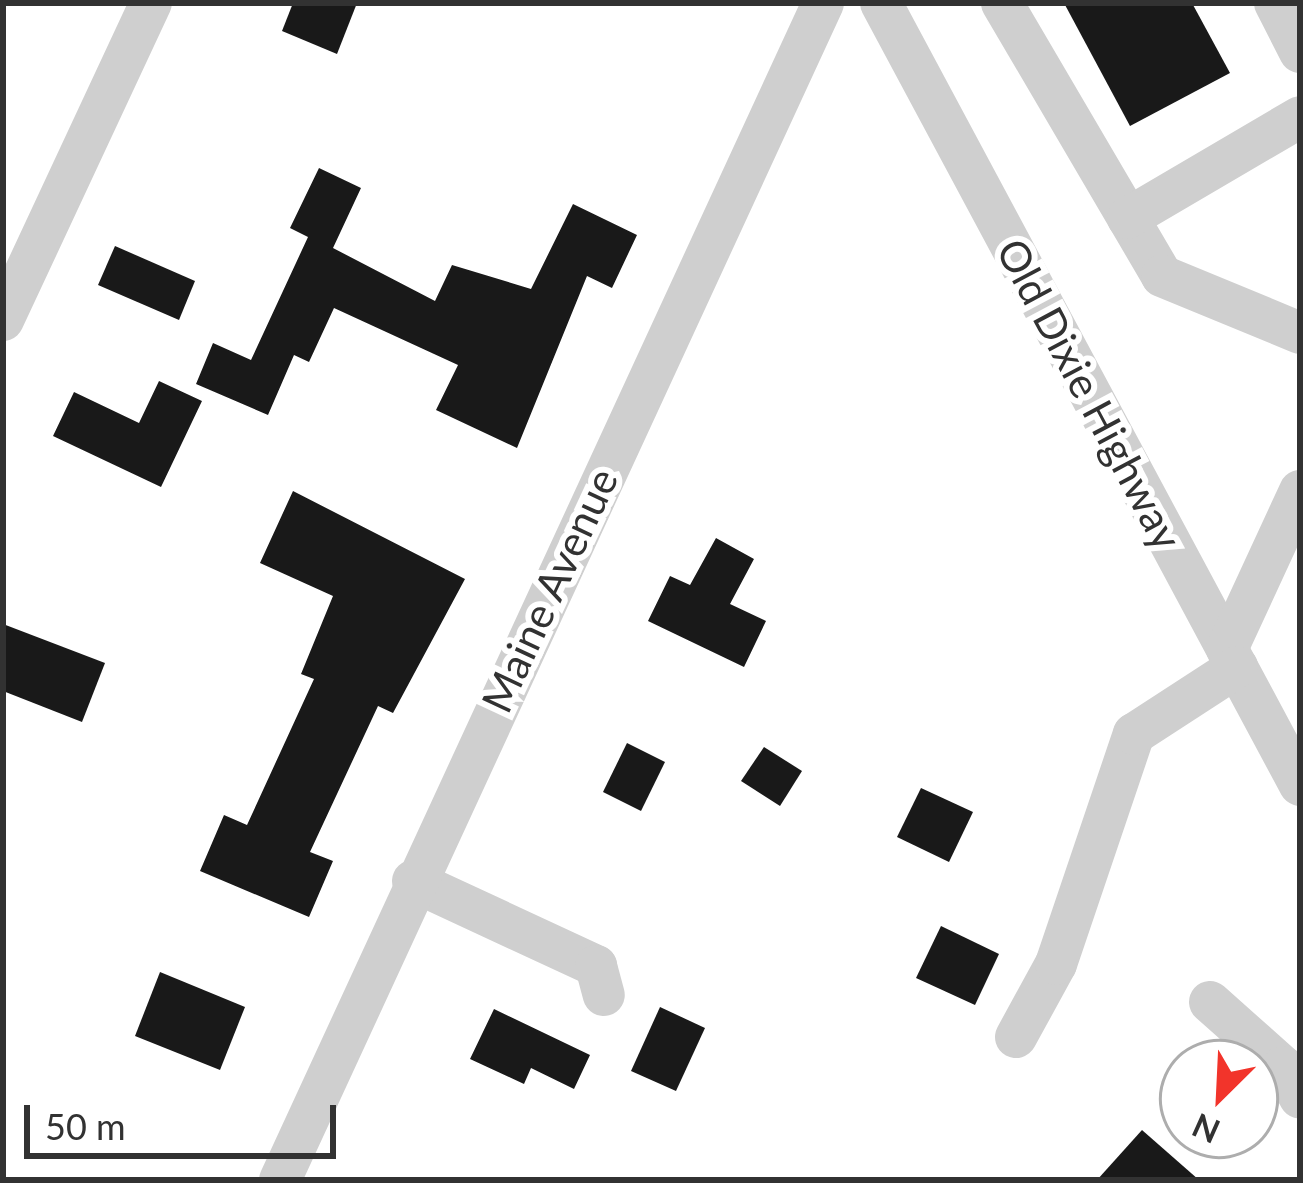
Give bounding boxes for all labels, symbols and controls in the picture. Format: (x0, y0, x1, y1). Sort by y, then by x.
street label: Old Dixie Highway (987, 230, 1193, 558)
street label: Maine Avenue (470, 459, 628, 721)
north arrow (1159, 1039, 1279, 1159)
scale bar (30, 1081, 342, 1155)
text: 50 m (45, 1104, 126, 1148)
text: N (1186, 1106, 1225, 1153)

